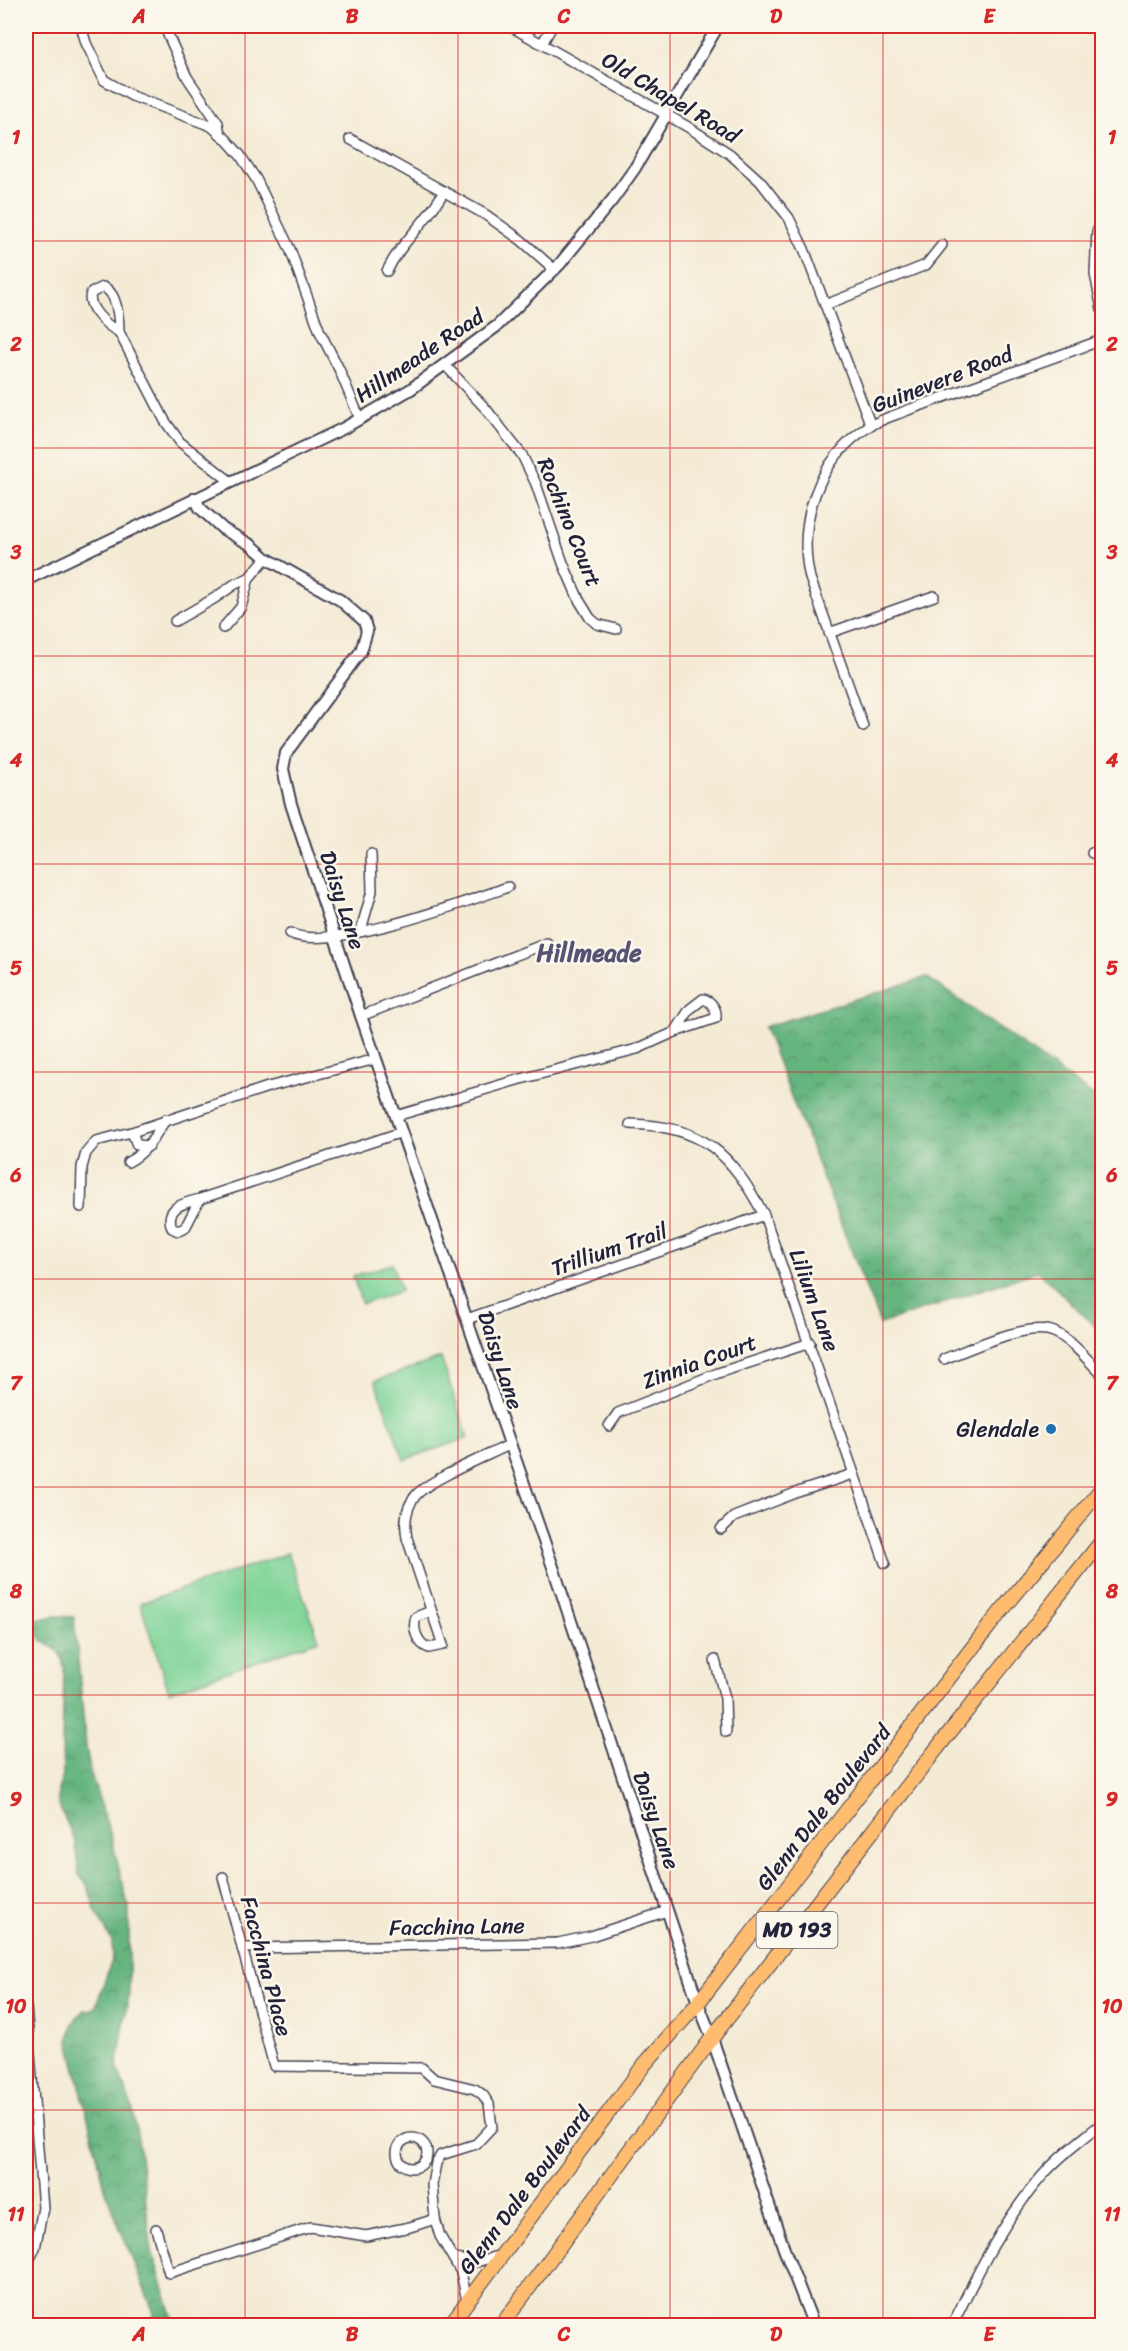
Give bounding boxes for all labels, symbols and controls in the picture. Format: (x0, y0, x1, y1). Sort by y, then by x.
text: A (131, 0, 146, 34)
text: B (346, 0, 359, 34)
text: C (557, 0, 571, 34)
text: D (770, 0, 783, 34)
text: E (983, 0, 996, 34)
street label: Old Chapel Road (594, 41, 749, 155)
text: 1 (12, 120, 21, 155)
text: 1 (1108, 120, 1117, 155)
street label: Hillmeade Road (347, 297, 493, 413)
text: 2 (9, 327, 22, 362)
text: 2 (1105, 327, 1118, 362)
street label: Guinevere Road (866, 334, 1020, 424)
street label: Rochino Court (526, 451, 613, 593)
text: 3 (10, 535, 22, 570)
text: 3 (1106, 535, 1118, 570)
text: 4 (9, 743, 23, 778)
text: 4 (1105, 743, 1119, 778)
street label: Daisy Lane (308, 846, 377, 955)
district label: Hillmeade (536, 932, 642, 974)
text: 5 (10, 951, 22, 986)
text: 5 (1106, 951, 1118, 986)
text: 6 (9, 1158, 22, 1193)
text: 6 (1105, 1158, 1118, 1193)
street label: Trillium Trail (546, 1211, 673, 1288)
street label: Lilium Lane (778, 1243, 851, 1357)
street label: Daisy Lane (466, 1306, 535, 1415)
street label: Zinnia Court (636, 1323, 763, 1400)
text: 7 (10, 1366, 23, 1401)
text: 7 (1106, 1366, 1119, 1401)
place label: Glendale (956, 1410, 1039, 1449)
marker: Glendale (1044, 1422, 1058, 1436)
text: 8 (9, 1574, 23, 1609)
text: 8 (1105, 1574, 1119, 1609)
street label: Glenn Dale Boulevard (745, 1714, 902, 1899)
street label: Daisy Lane (621, 1766, 692, 1875)
text: 9 (10, 1782, 22, 1817)
text: 9 (1106, 1782, 1118, 1817)
street label: Facchina Place (229, 1891, 304, 2041)
street label: Facchina Lane (389, 1906, 525, 1947)
road number: MD 193 (756, 1912, 838, 1948)
text: 10 (5, 1989, 27, 2024)
text: 10 (1101, 1989, 1123, 2024)
street label: Glenn Dale Boulevard (448, 2096, 602, 2283)
text: 11 (7, 2197, 25, 2232)
text: 11 (1103, 2197, 1121, 2232)
text: A (131, 2317, 146, 2351)
text: B (346, 2317, 359, 2351)
text: C (557, 2317, 571, 2351)
text: D (770, 2317, 783, 2351)
text: E (983, 2317, 996, 2351)

